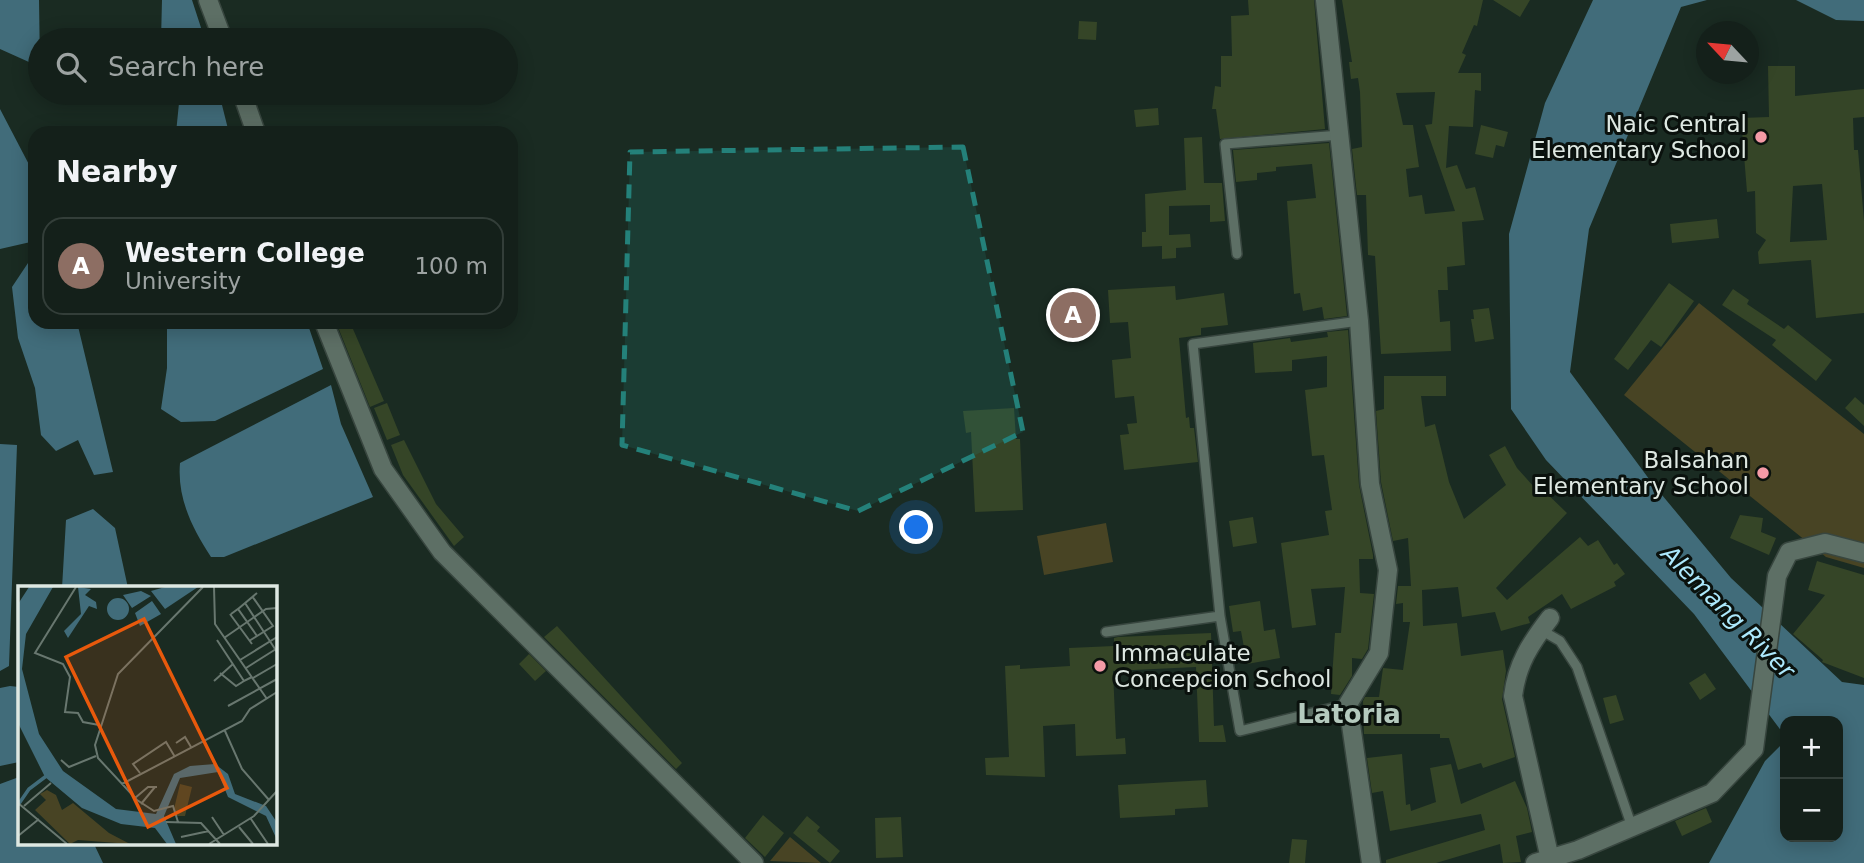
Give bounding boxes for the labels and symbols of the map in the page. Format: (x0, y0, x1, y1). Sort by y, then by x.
north arrow (1696, 21, 1759, 84)
place label: Naic Central Elementary School (1531, 111, 1747, 163)
marker: Naic Central Elementary School (1753, 129, 1769, 145)
pin: A (1050, 289, 1096, 341)
place label: Balsahan Elementary School (1533, 447, 1749, 499)
marker: Balsahan Elementary School (1755, 465, 1771, 481)
your location (899, 510, 933, 544)
water label: Alemang River (1654, 538, 1802, 686)
inset map (18, 586, 276, 846)
place label: Immaculate Concepcion School (1114, 640, 1331, 692)
marker: Immaculate Concepcion School (1092, 658, 1108, 674)
district label: Latoria (1297, 699, 1401, 729)

